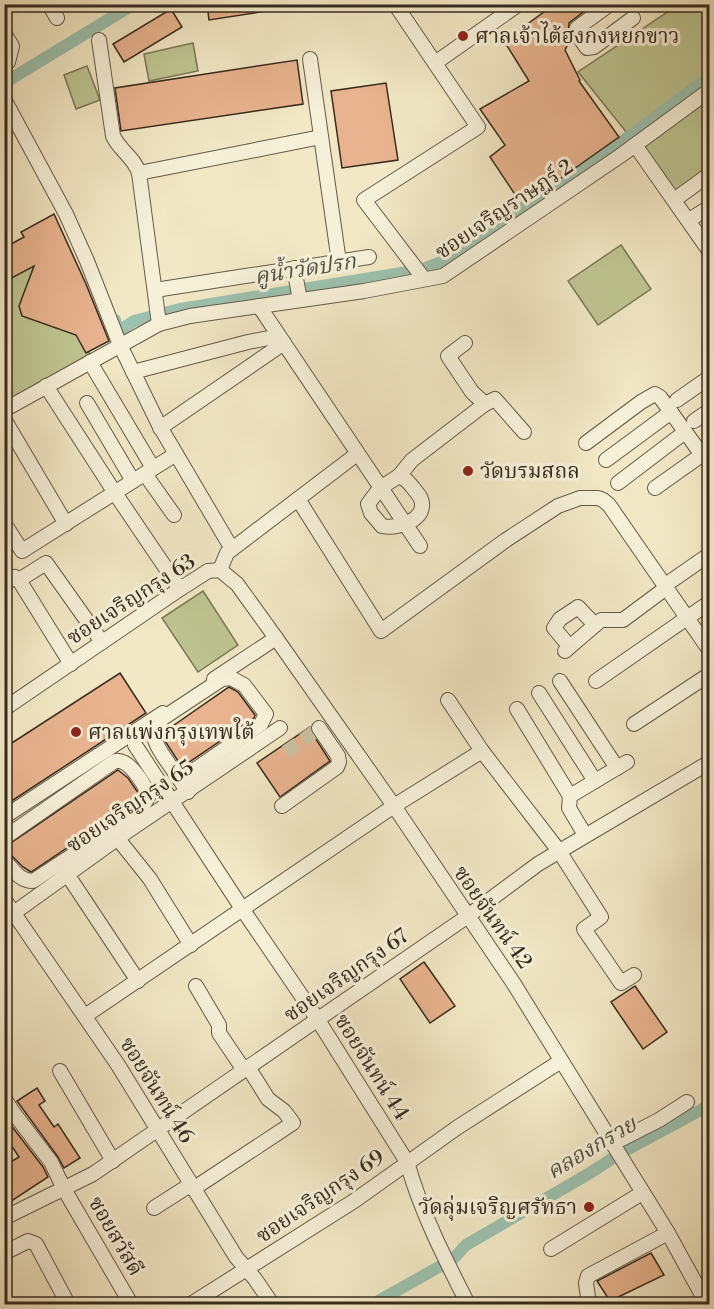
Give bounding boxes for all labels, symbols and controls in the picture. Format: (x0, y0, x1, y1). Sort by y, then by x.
place label: ศาลเจ้าไต้ฮงกงหยกขาว (475, 21, 679, 50)
marker: ศาลเจ้าไต้ฮงกงหยกขาว (456, 29, 470, 43)
street label: ซอยเจริญราษฎร์ 2 (430, 153, 579, 266)
water label: คูน้ำวัดปรก (252, 244, 358, 291)
place label: วัดบรมสถล (480, 459, 580, 485)
marker: วัดบรมสถล (461, 464, 475, 478)
street label: ซอยเจริญกรุง 63 (62, 549, 201, 651)
place label: ศาลแพ่งกรุงเทพใต้ (88, 717, 255, 746)
marker: ศาลแพ่งกรุงเทพใต้ (69, 725, 83, 739)
street label: ซอยเจริญกรุง 65 (62, 755, 199, 859)
street label: ซอยจันทน์ 42 (447, 861, 538, 974)
street label: ซอยเจริญกรุง 67 (279, 923, 414, 1028)
street label: ซอยจันทน์ 44 (328, 1009, 415, 1126)
street label: ซอยจันทน์ 46 (113, 1032, 200, 1149)
water label: คลองกรวย (542, 1110, 643, 1186)
street label: ซอยเจริญกรุง 69 (252, 1144, 390, 1249)
street label: ซอยสวัสดี (82, 1192, 148, 1281)
place label: วัดลุ่มเจริญศรัทธา (418, 1195, 577, 1221)
marker: วัดลุ่มเจริญศรัทธา (582, 1200, 596, 1214)

